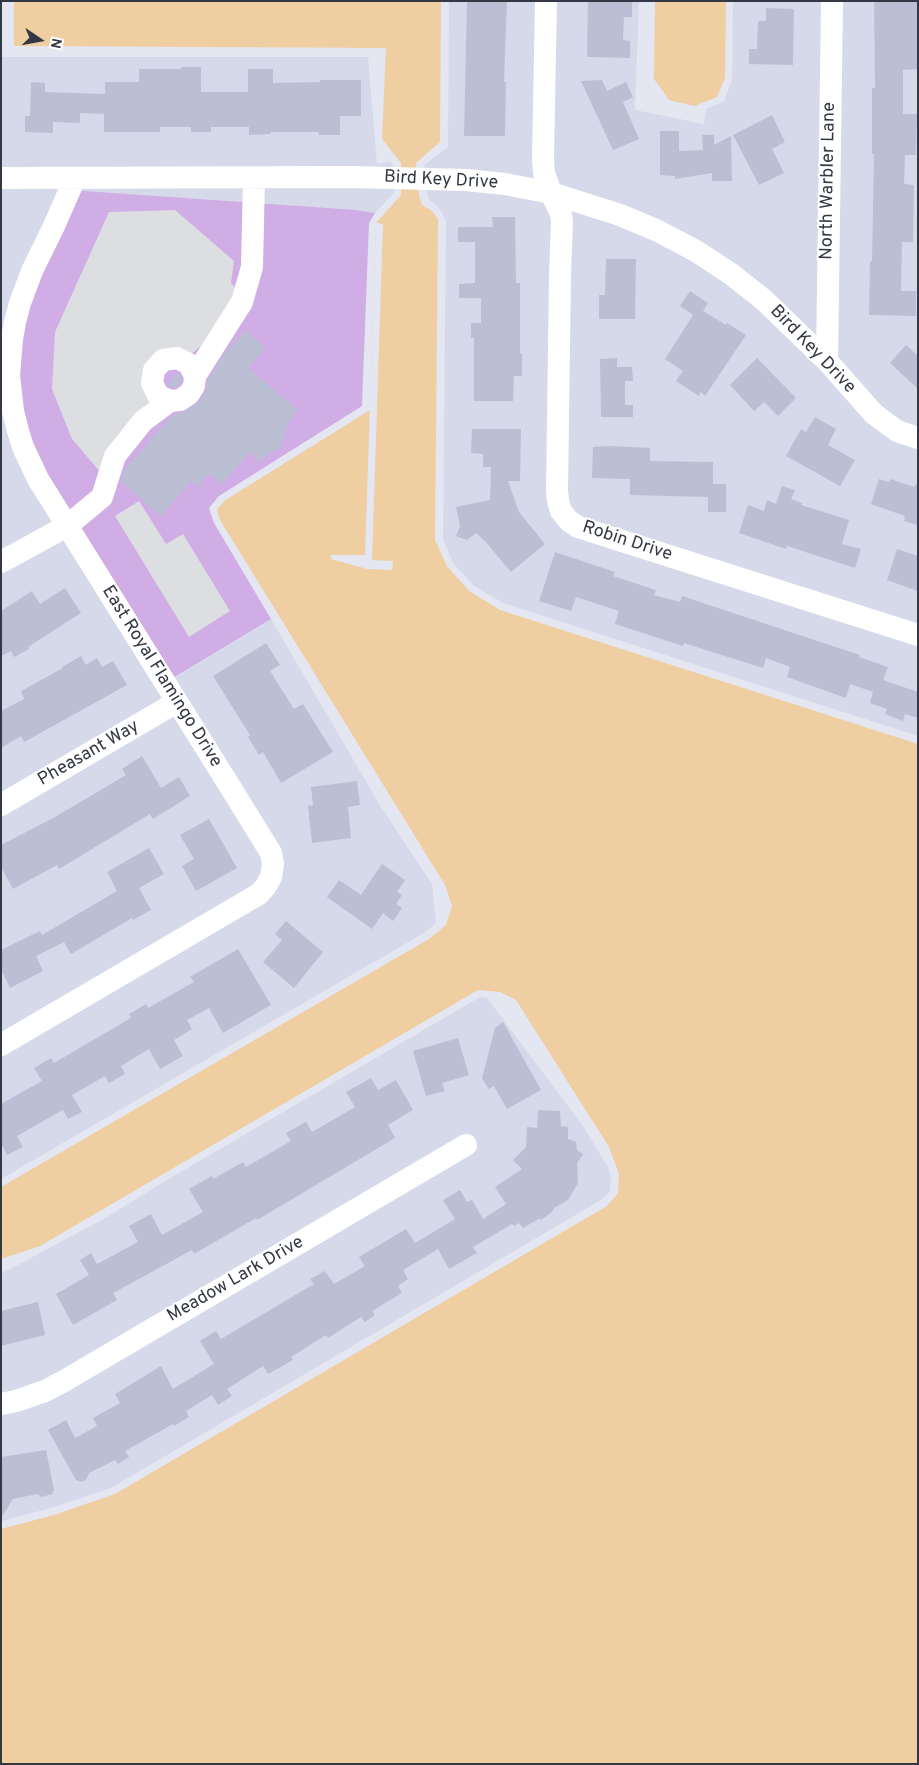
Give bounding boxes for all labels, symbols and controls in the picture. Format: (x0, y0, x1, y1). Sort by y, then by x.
north arrow (15, 15, 65, 65)
text: N (46, 37, 65, 50)
street label: North Warbler Lane (817, 102, 841, 260)
street label: Bird Key Drive (383, 167, 499, 195)
street label: Bird Key Drive (764, 301, 860, 399)
street label: Robin Drive (579, 517, 675, 567)
street label: East Royal Flamingo Drive (96, 582, 226, 772)
street label: Pheasant Way (35, 716, 143, 792)
street label: Meadow Lark Drive (164, 1232, 308, 1328)

